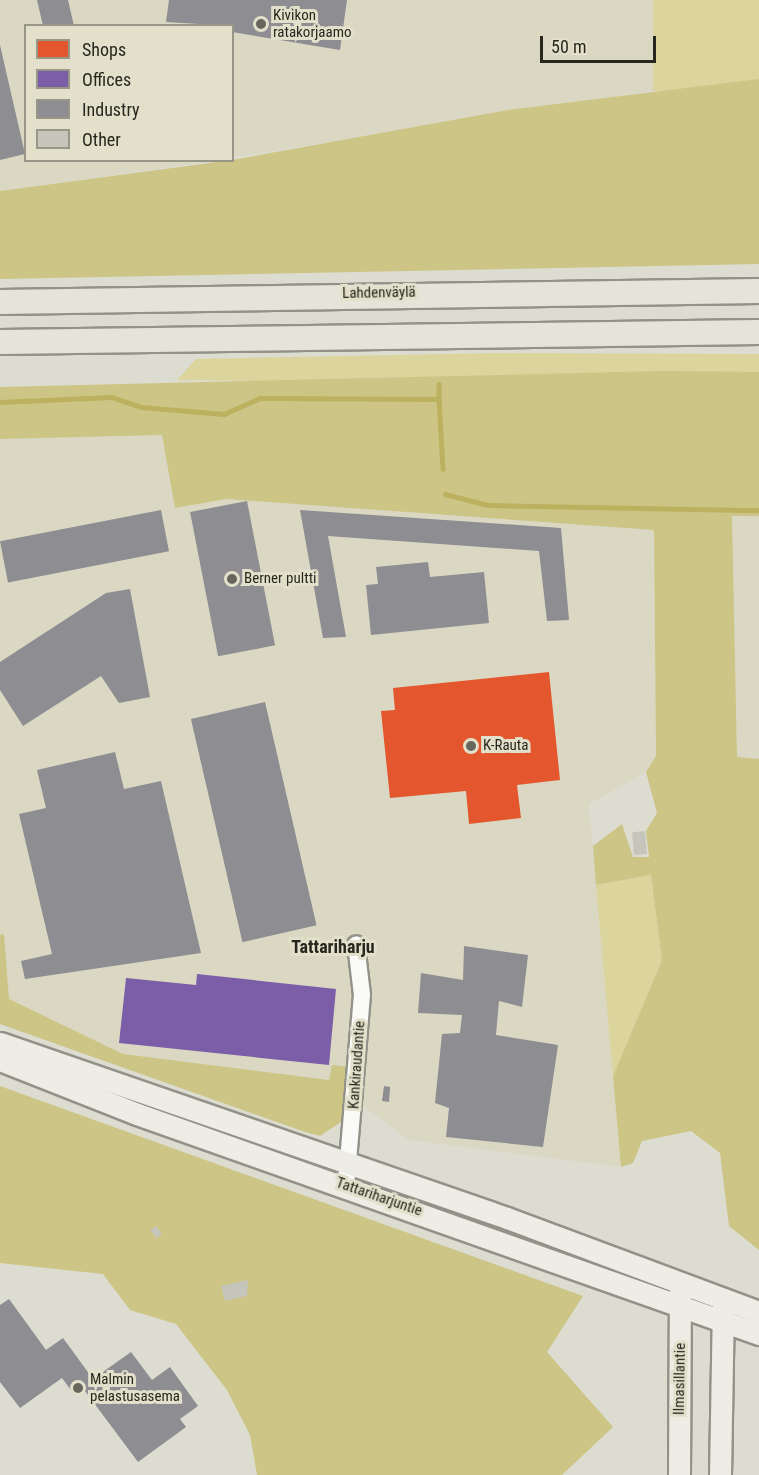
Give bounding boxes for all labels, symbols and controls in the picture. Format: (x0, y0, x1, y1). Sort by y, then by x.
place label: Kivikon ratakorjaamo (273, 6, 352, 41)
marker: Kivikon ratakorjaamo (254, 17, 268, 31)
legend (24, 24, 234, 162)
scale bar (543, 24, 658, 62)
text: 50 m (551, 36, 586, 57)
text: Shops (82, 39, 126, 60)
text: Offices (82, 69, 131, 90)
text: Industry (82, 99, 140, 120)
text: Other (82, 129, 121, 150)
street label: Lahdenväylä (342, 283, 416, 303)
place label: Berner pultti (244, 570, 317, 588)
marker: Berner pultti (225, 572, 239, 586)
place label: K-Rauta (483, 737, 528, 755)
marker: K-Rauta (464, 739, 478, 753)
district label: Tattariharju (291, 936, 375, 958)
street label: Kankiraudantie (345, 1020, 369, 1110)
street label: Tattariharjuntie (334, 1174, 424, 1220)
street label: Ilmasillantie (670, 1343, 690, 1415)
place label: Malmin pelastusasema (90, 1370, 180, 1405)
marker: Malmin pelastusasema (71, 1381, 85, 1395)

